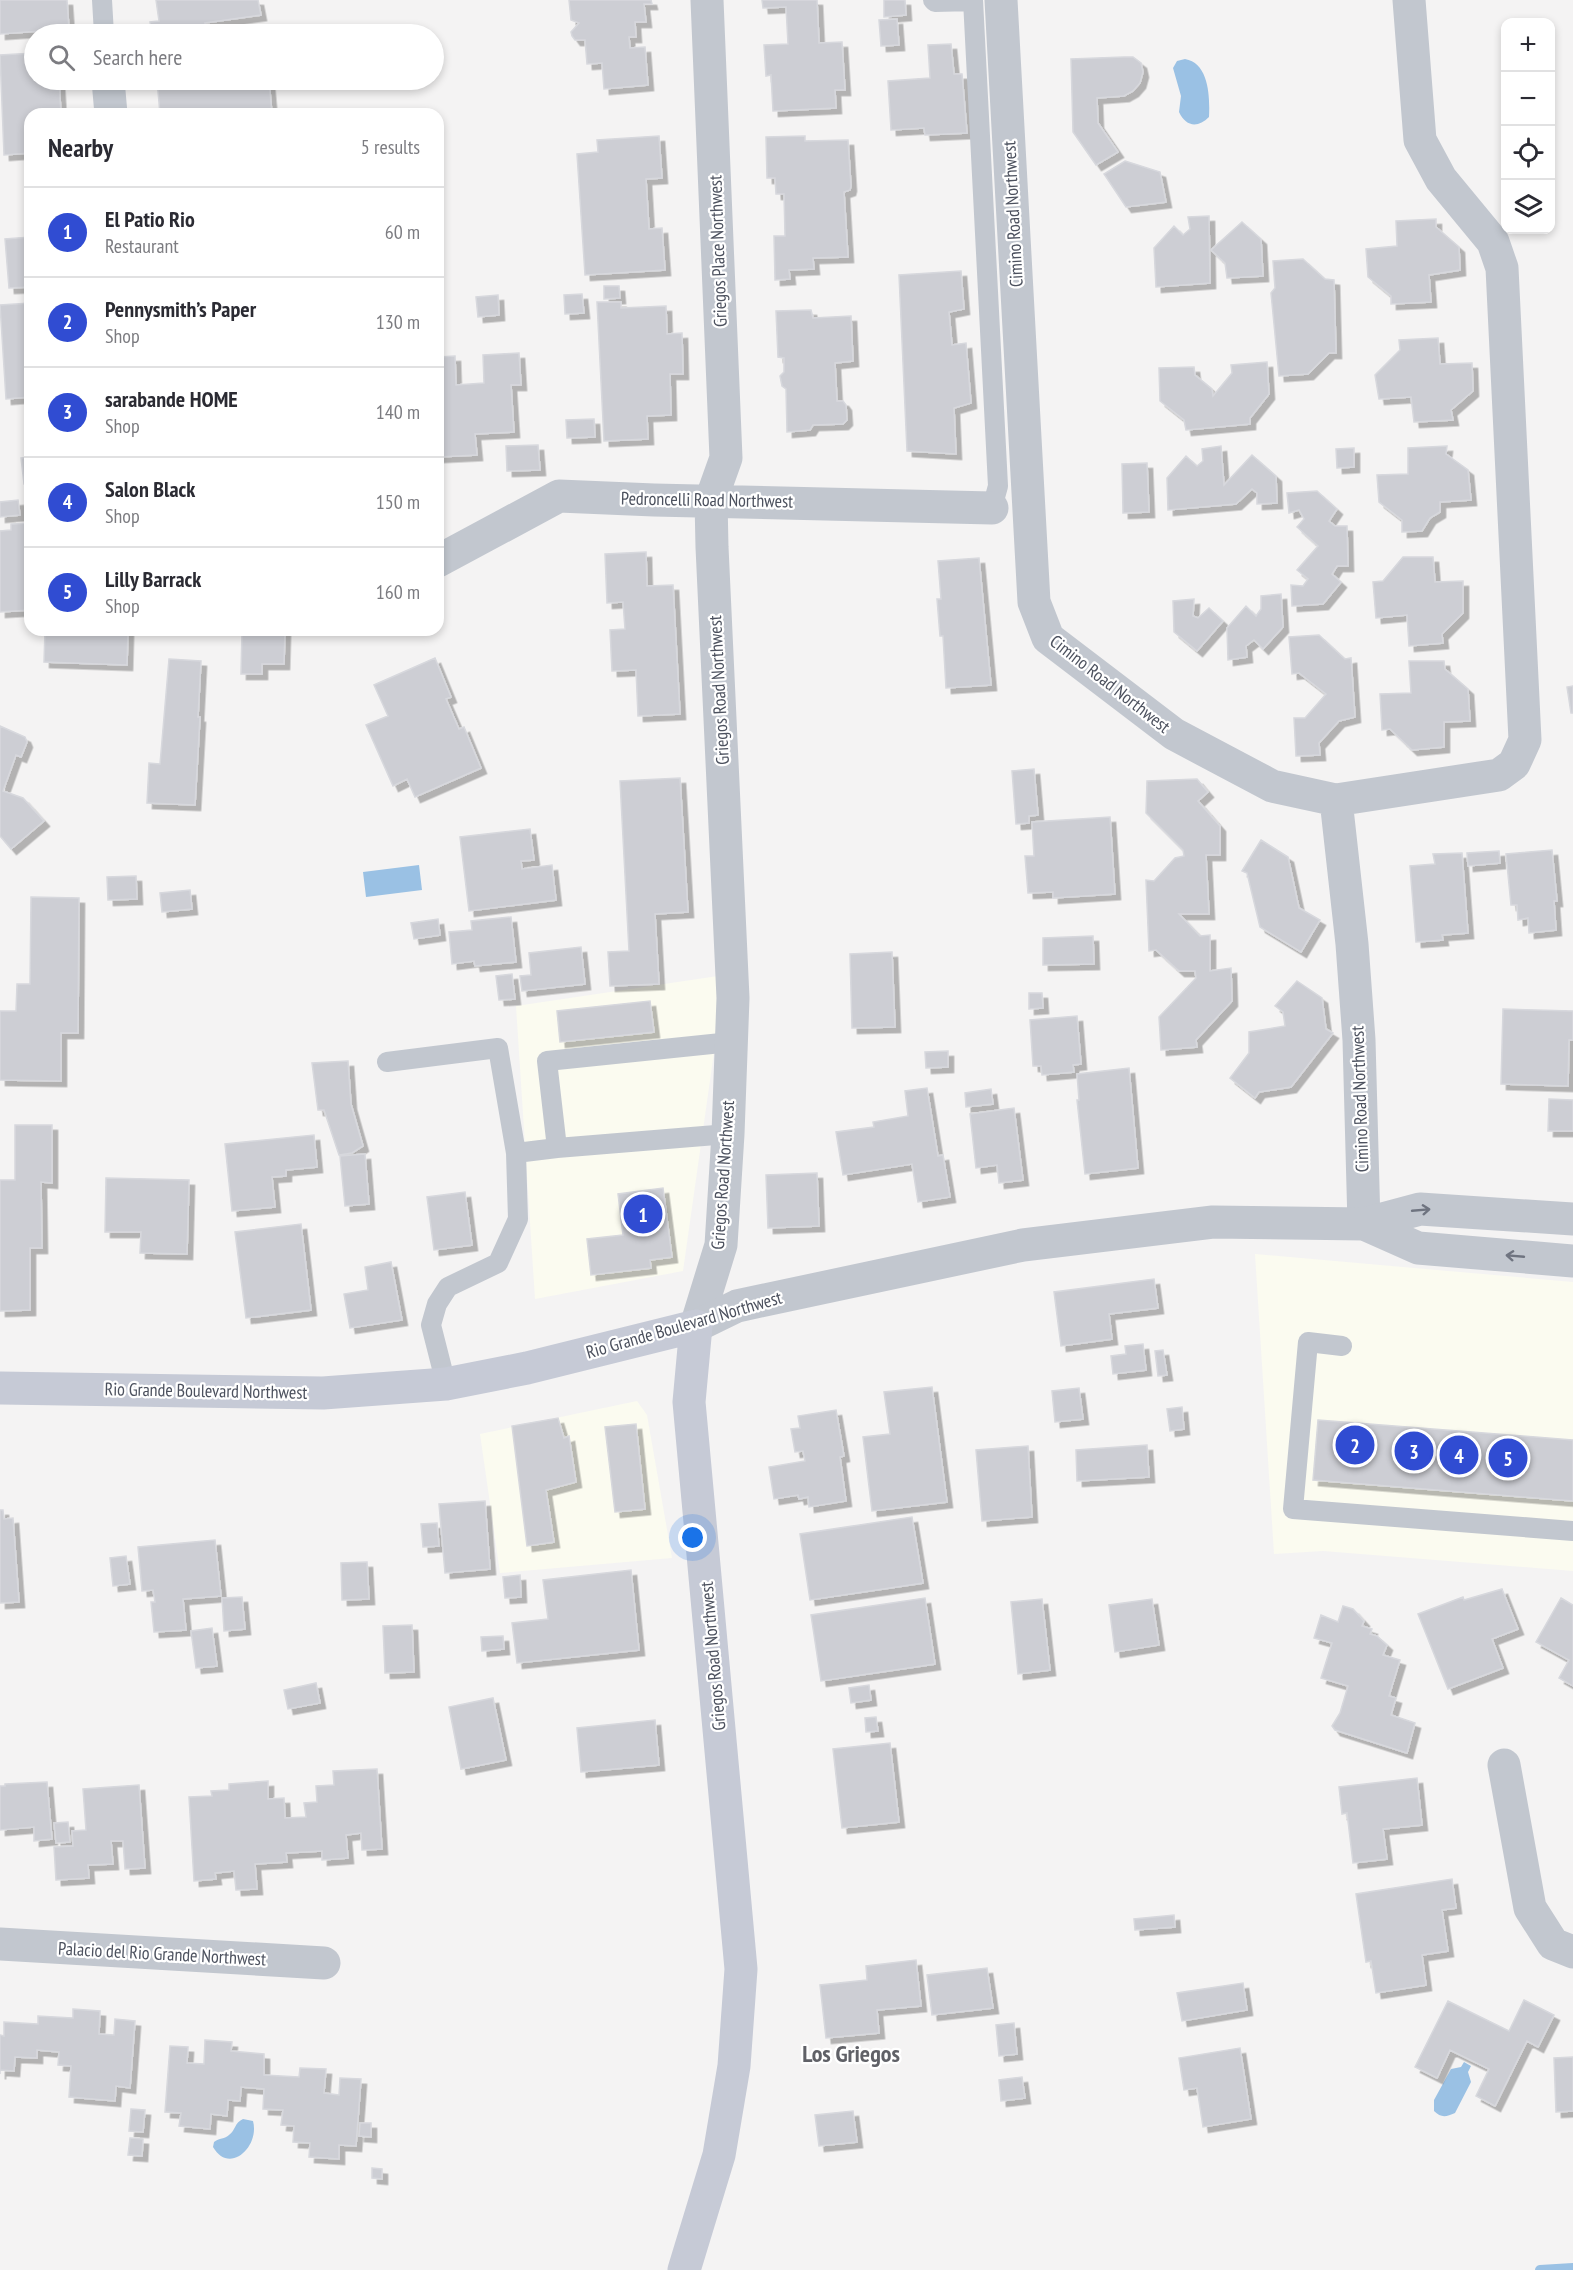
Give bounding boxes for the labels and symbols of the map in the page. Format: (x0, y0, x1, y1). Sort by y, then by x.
street label: Cimino Road Northwest (997, 140, 1028, 288)
street label: Griegos Place Northwest (703, 175, 732, 327)
street label: Pedroncelli Road Northwest (621, 486, 793, 513)
street label: Griegos Road Northwest (703, 615, 734, 765)
street label: Cimino Road Northwest (1046, 629, 1175, 738)
street label: Cimino Road Northwest (1345, 1025, 1374, 1173)
street label: Griegos Road Northwest (706, 1100, 739, 1250)
pin: 1 (624, 1192, 662, 1236)
one-way arrow (1410, 1204, 1430, 1215)
one-way arrow (1505, 1250, 1525, 1261)
street label: Rio Grande Boulevard Northwest (583, 1286, 785, 1364)
street label: Rio Grande Boulevard Northwest (104, 1377, 308, 1404)
pin: 2 (1336, 1422, 1374, 1468)
pin: 3 (1394, 1428, 1434, 1474)
pin: 4 (1440, 1432, 1478, 1478)
pin: 5 (1488, 1436, 1528, 1480)
your location (678, 1523, 707, 1552)
street label: Griegos Road Northwest (695, 1580, 730, 1732)
street label: Palacio del Rio Grande Northwest (58, 1937, 267, 1970)
district label: Los Griegos (802, 2038, 900, 2069)

